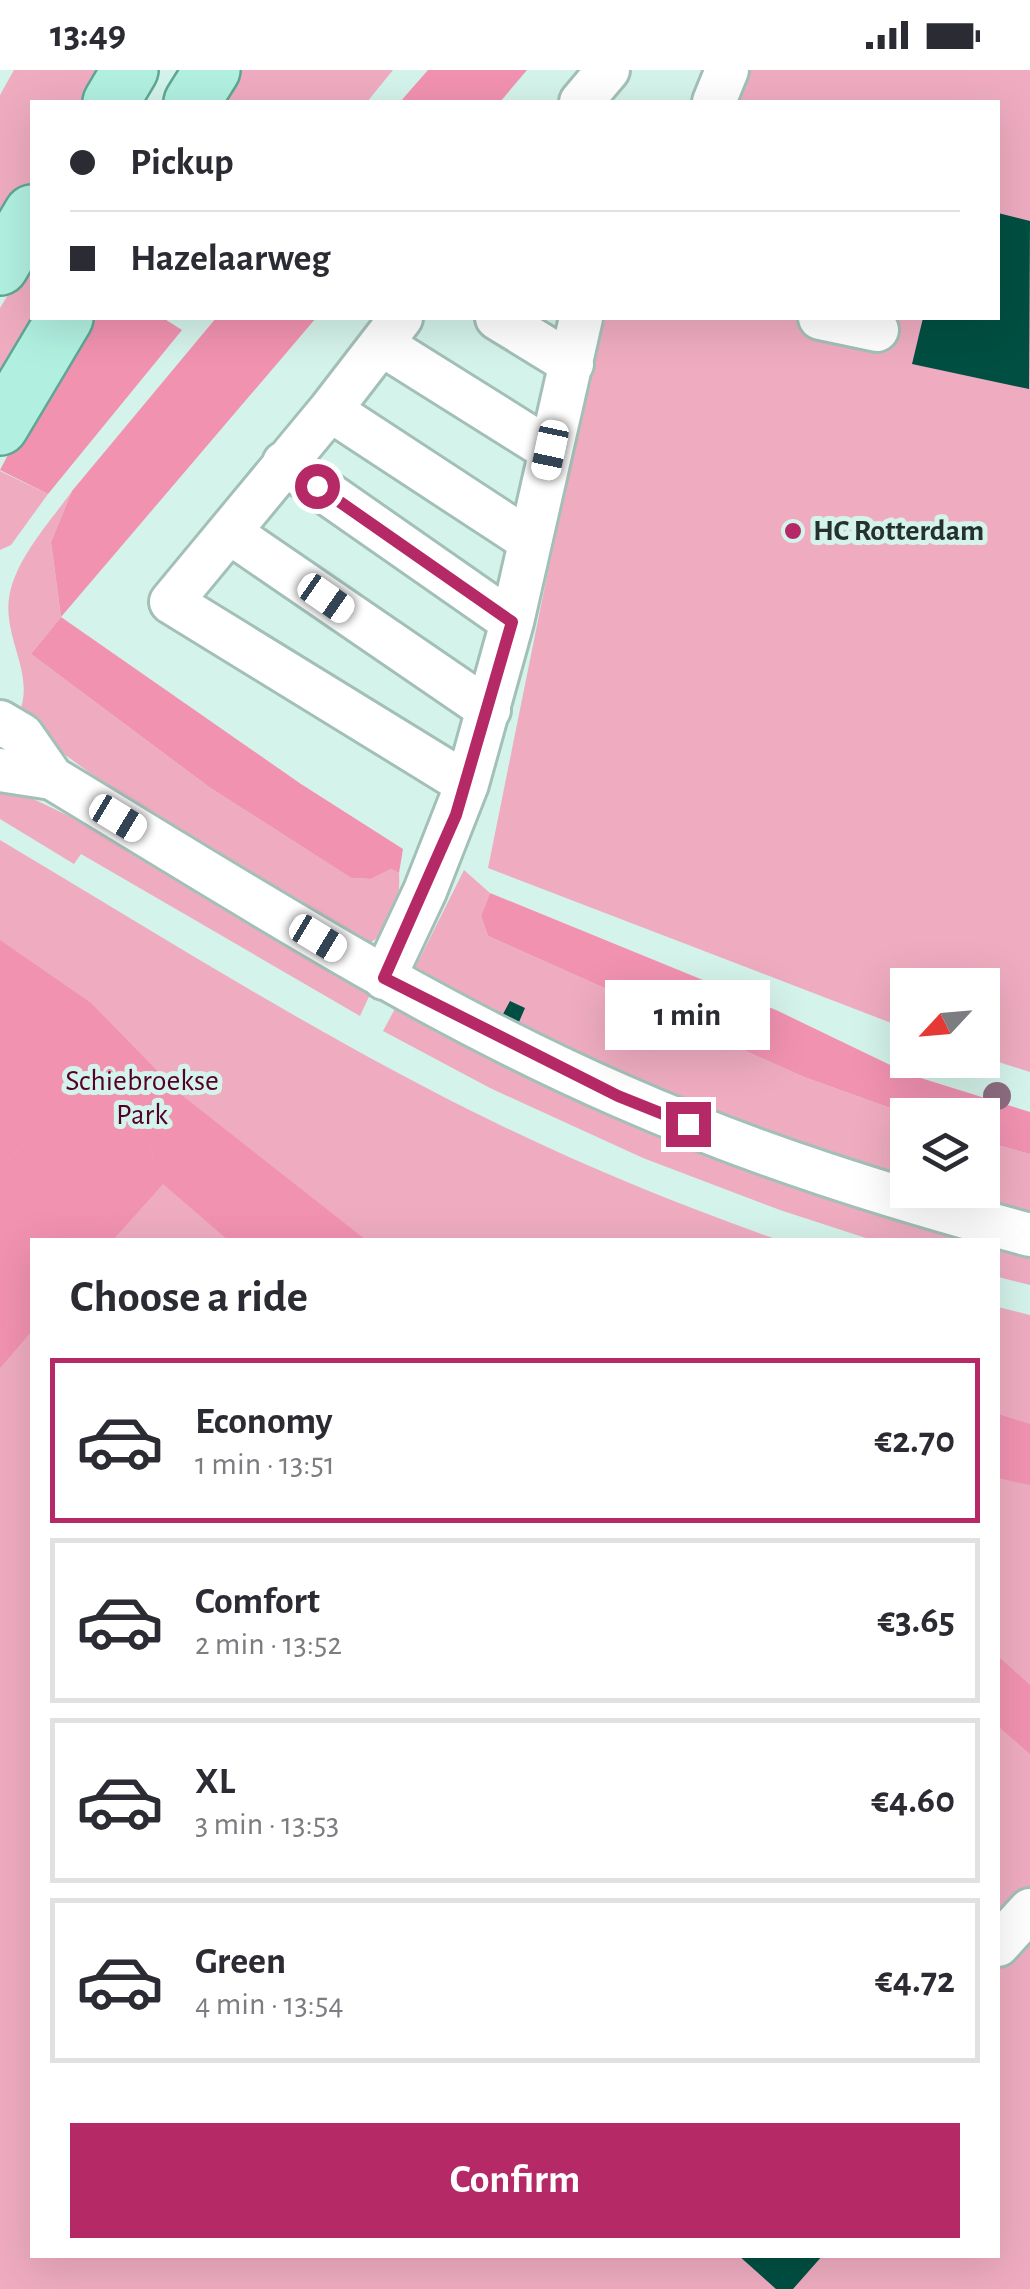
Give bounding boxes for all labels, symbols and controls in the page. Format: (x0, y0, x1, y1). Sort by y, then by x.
text: 13:49 (50, 16, 126, 54)
text: Pickup (130, 144, 234, 182)
text: Hazelaarweg (130, 240, 330, 278)
car (529, 418, 571, 482)
route start (295, 464, 340, 509)
place label: HC Rotterdam (813, 516, 984, 546)
marker: HC Rotterdam (782, 520, 804, 542)
car (293, 569, 359, 627)
car (85, 790, 151, 846)
car (285, 910, 351, 966)
north arrow (890, 968, 1000, 1078)
map controls (890, 968, 1000, 1208)
callout: 1 min (606, 979, 770, 1049)
text: 1 min (654, 999, 721, 1031)
park label: Schiebroekse Park (65, 1066, 219, 1130)
button: layers (890, 1098, 1000, 1208)
route end (666, 1102, 711, 1147)
text: Choose a ride (70, 1275, 308, 1320)
icon: car (75, 1396, 165, 1486)
text: Economy (195, 1403, 333, 1441)
text: €2.70 (874, 1422, 955, 1460)
text: 1 min · 13:51 (195, 1448, 335, 1480)
icon: car (75, 1576, 165, 1666)
text: Comfort (195, 1583, 320, 1621)
text: €3.65 (877, 1602, 955, 1640)
text: 2 min · 13:52 (195, 1628, 342, 1660)
icon: car (75, 1756, 165, 1846)
text: XL (195, 1763, 235, 1801)
text: €4.60 (871, 1782, 955, 1820)
text: 3 min · 13:53 (195, 1808, 339, 1840)
icon: car (75, 1936, 165, 2026)
text: Green (195, 1943, 286, 1981)
text: €4.72 (875, 1962, 955, 2000)
text: 4 min · 13:54 (195, 1988, 344, 2020)
button: Confirm (70, 2123, 960, 2238)

